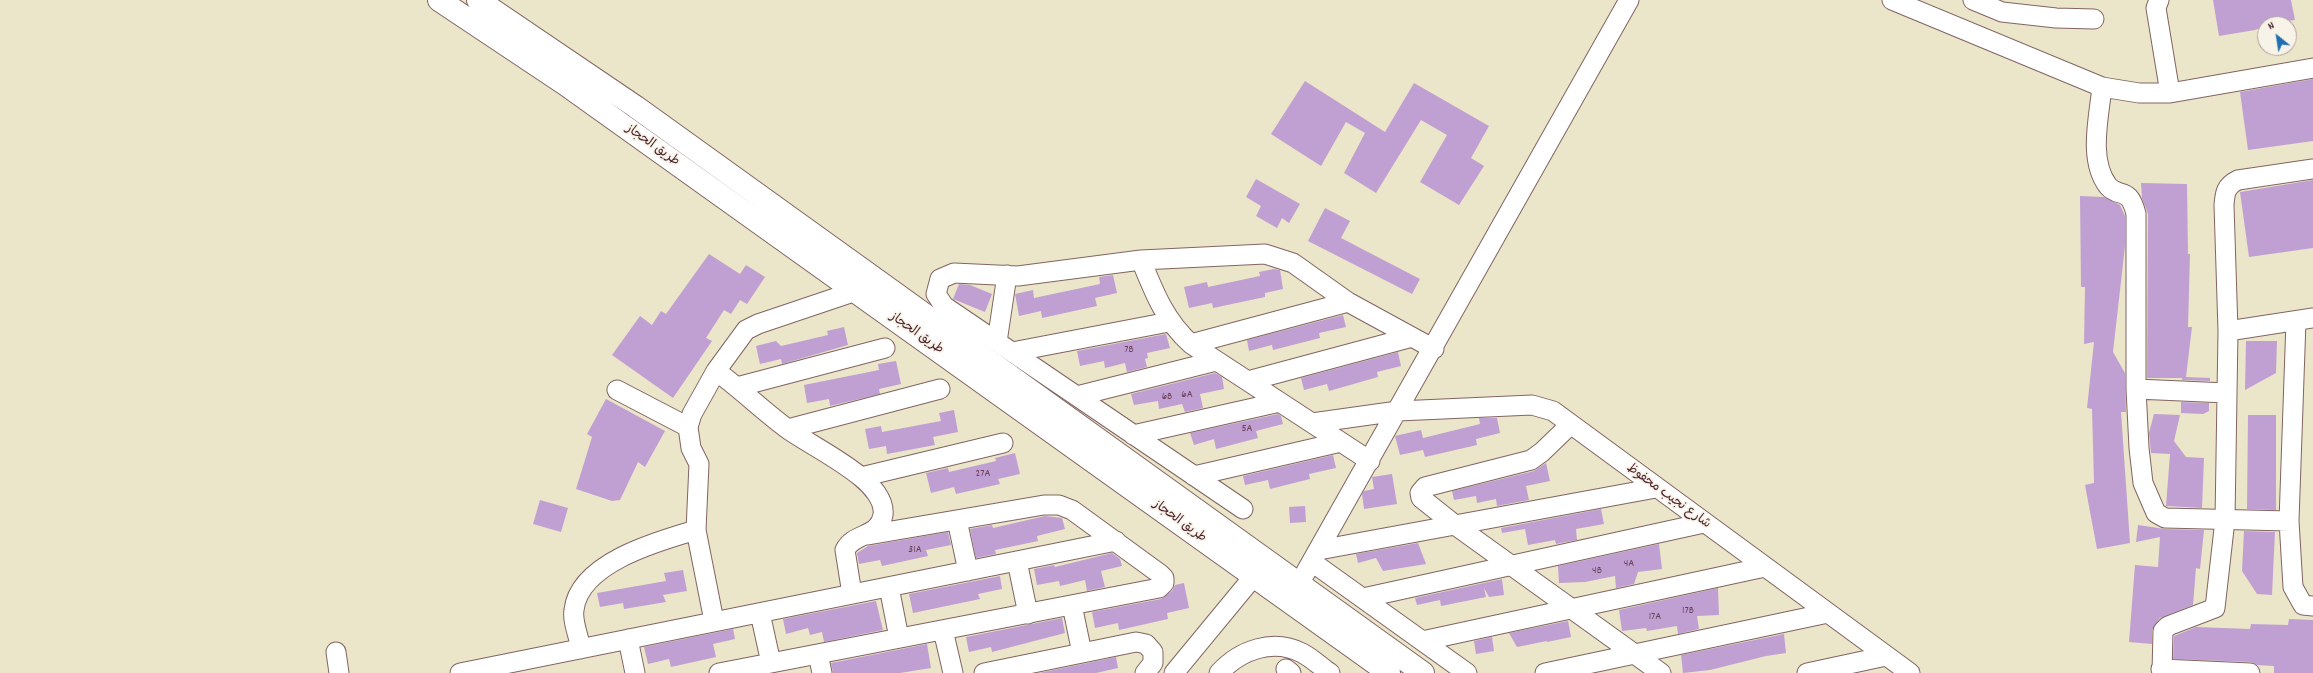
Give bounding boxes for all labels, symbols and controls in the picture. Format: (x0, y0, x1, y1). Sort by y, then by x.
north arrow (2257, 16, 2297, 56)
text: N (2265, 18, 2278, 35)
street label: طريق الحجاز (622, 122, 682, 170)
street label: طريق الحجاز (886, 310, 946, 358)
house number: 7B (1124, 343, 1134, 357)
house number: 6A (1181, 388, 1193, 402)
house number: 6B (1162, 390, 1172, 404)
house number: 5A (1241, 422, 1253, 436)
street label: شارع نجيب محفوظ (1623, 461, 1713, 533)
house number: 27A (975, 467, 991, 481)
street label: طريق الحجاز (1149, 497, 1209, 547)
house number: 31A (908, 543, 922, 557)
house number: 4A (1624, 557, 1634, 571)
house number: 4B (1592, 564, 1602, 578)
house number: 17B (1682, 604, 1694, 618)
house number: 17A (1649, 610, 1661, 624)

